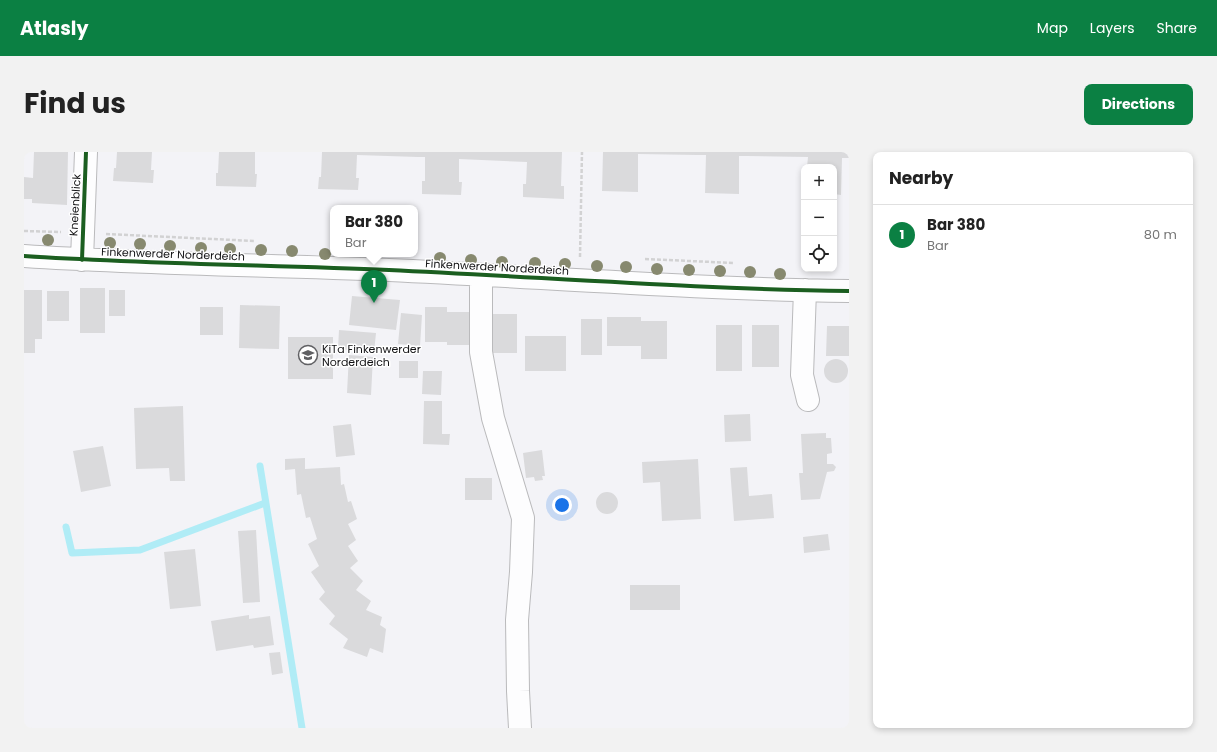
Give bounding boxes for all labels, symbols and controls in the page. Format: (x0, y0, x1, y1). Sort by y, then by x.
text: Atlasly (20, 15, 88, 42)
text: Map (1037, 18, 1068, 38)
text: Layers (1090, 18, 1134, 38)
text: Share (1156, 18, 1197, 38)
text: Find us (24, 84, 126, 123)
button: Directions (1084, 84, 1193, 125)
map controls (801, 164, 837, 272)
button: + (801, 164, 837, 200)
text: Nearby (889, 166, 953, 190)
street label: Kneienblick (65, 173, 85, 236)
button: − (801, 200, 837, 236)
popup (330, 205, 418, 257)
text: Bar 380 (345, 211, 403, 232)
text: Bar 380 (927, 214, 985, 235)
text: 1 (900, 225, 904, 244)
text: 80 m (1144, 225, 1177, 244)
text: Bar (345, 233, 366, 252)
button: locate (801, 236, 837, 272)
text: Bar (927, 236, 949, 255)
street label: Finkenwerder Norderdeich (101, 243, 245, 265)
street label: Finkenwerder Norderdeich (425, 255, 569, 279)
pin: 1 (361, 270, 387, 303)
place label: KiTa Finkenwerder Norderdeich (322, 341, 421, 370)
school or university icon: KiTa Finkenwerder Norderdeich (297, 344, 319, 366)
your location (552, 495, 572, 515)

